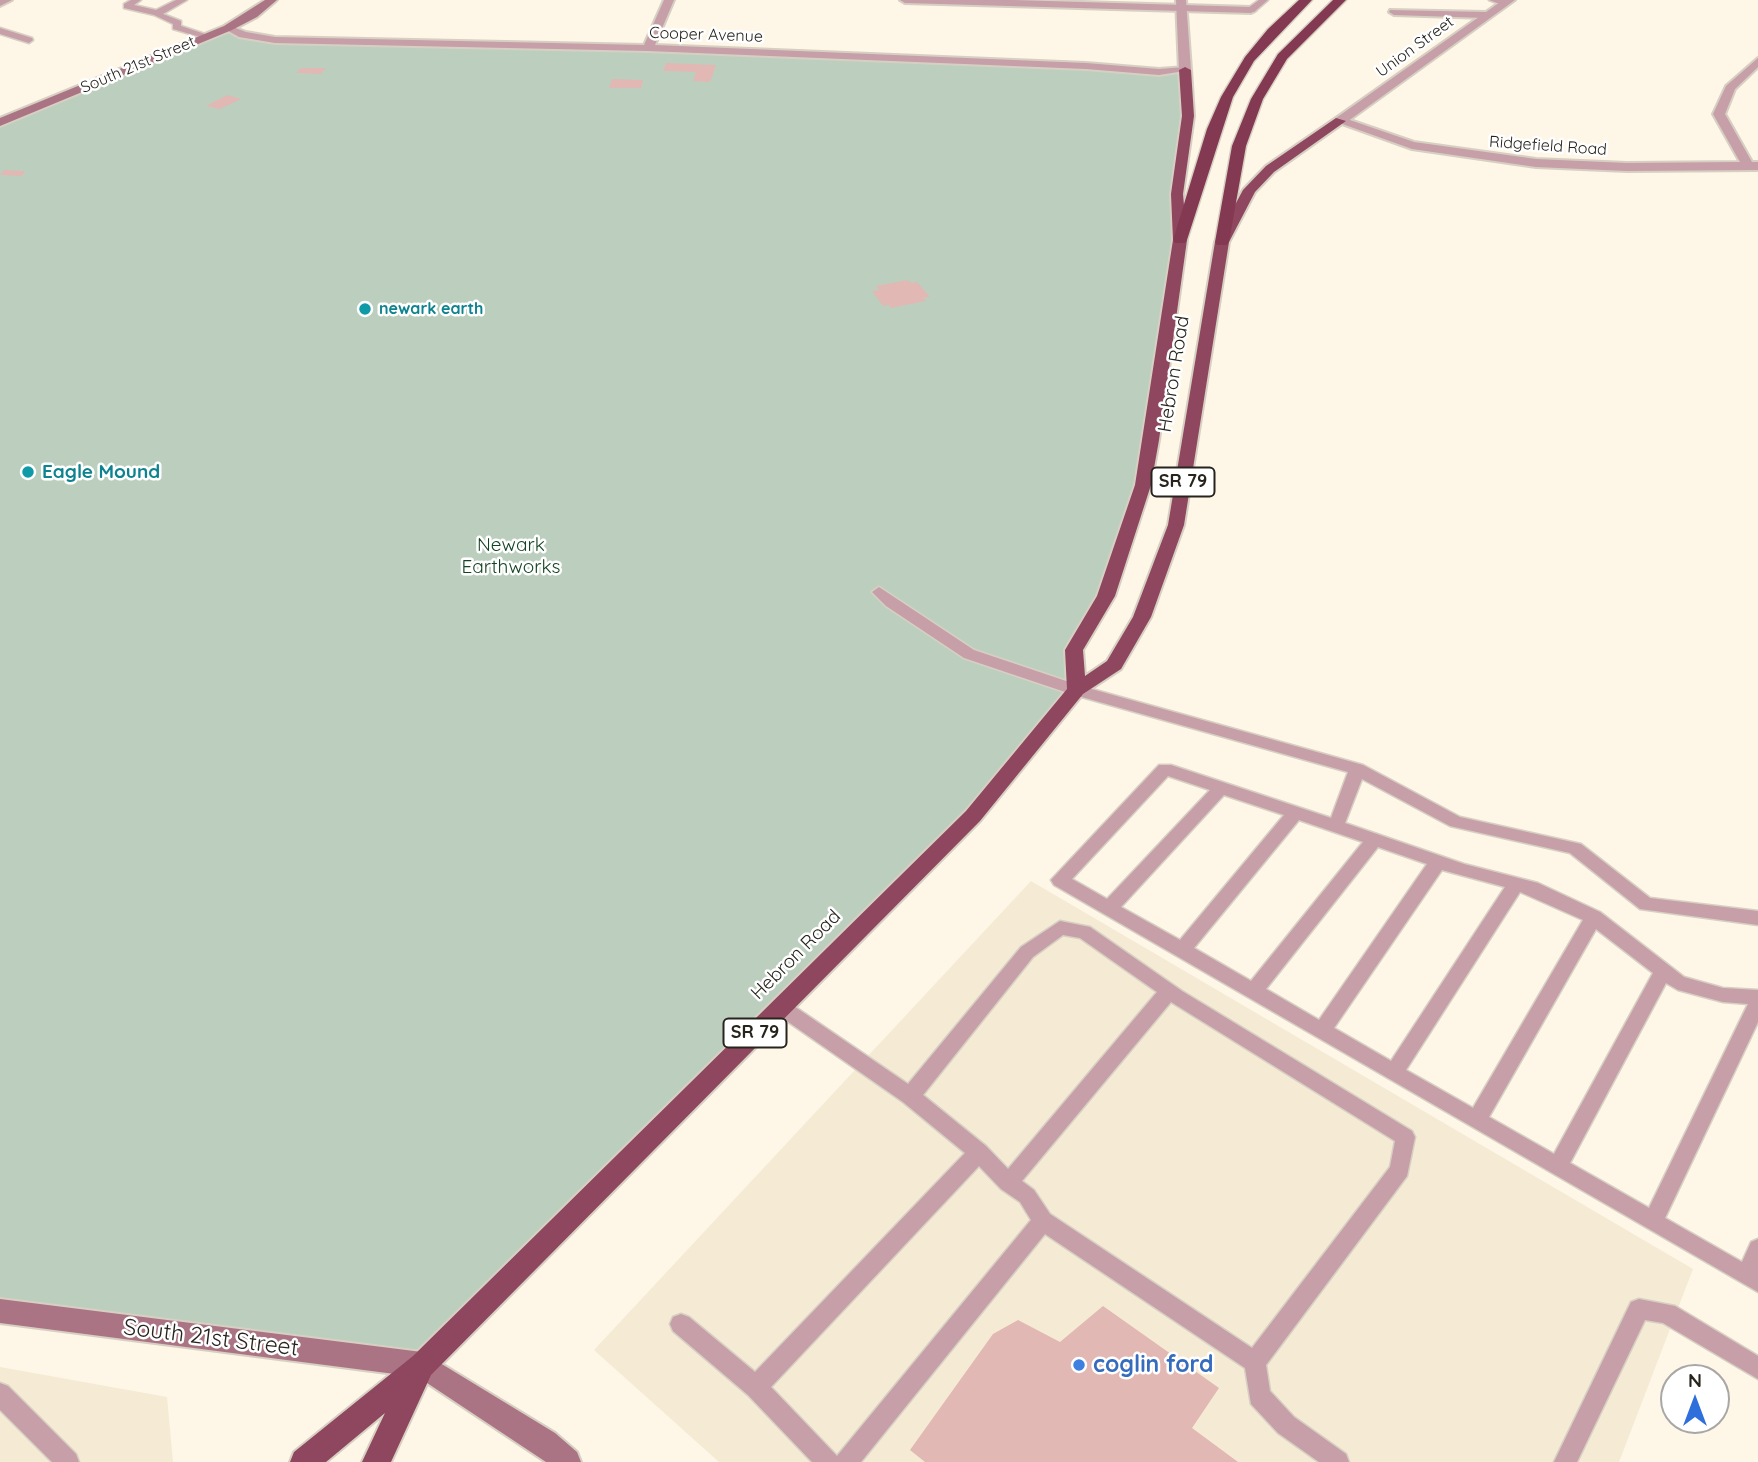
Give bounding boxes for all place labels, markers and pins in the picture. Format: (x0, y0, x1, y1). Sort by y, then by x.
place label: newark earth (379, 299, 483, 319)
marker: newark earth (357, 301, 373, 317)
place label: Eagle Mound (42, 461, 160, 483)
marker: Eagle Mound (20, 464, 36, 480)
place label: coglin ford (1093, 1351, 1213, 1379)
marker: coglin ford (1071, 1357, 1087, 1373)

